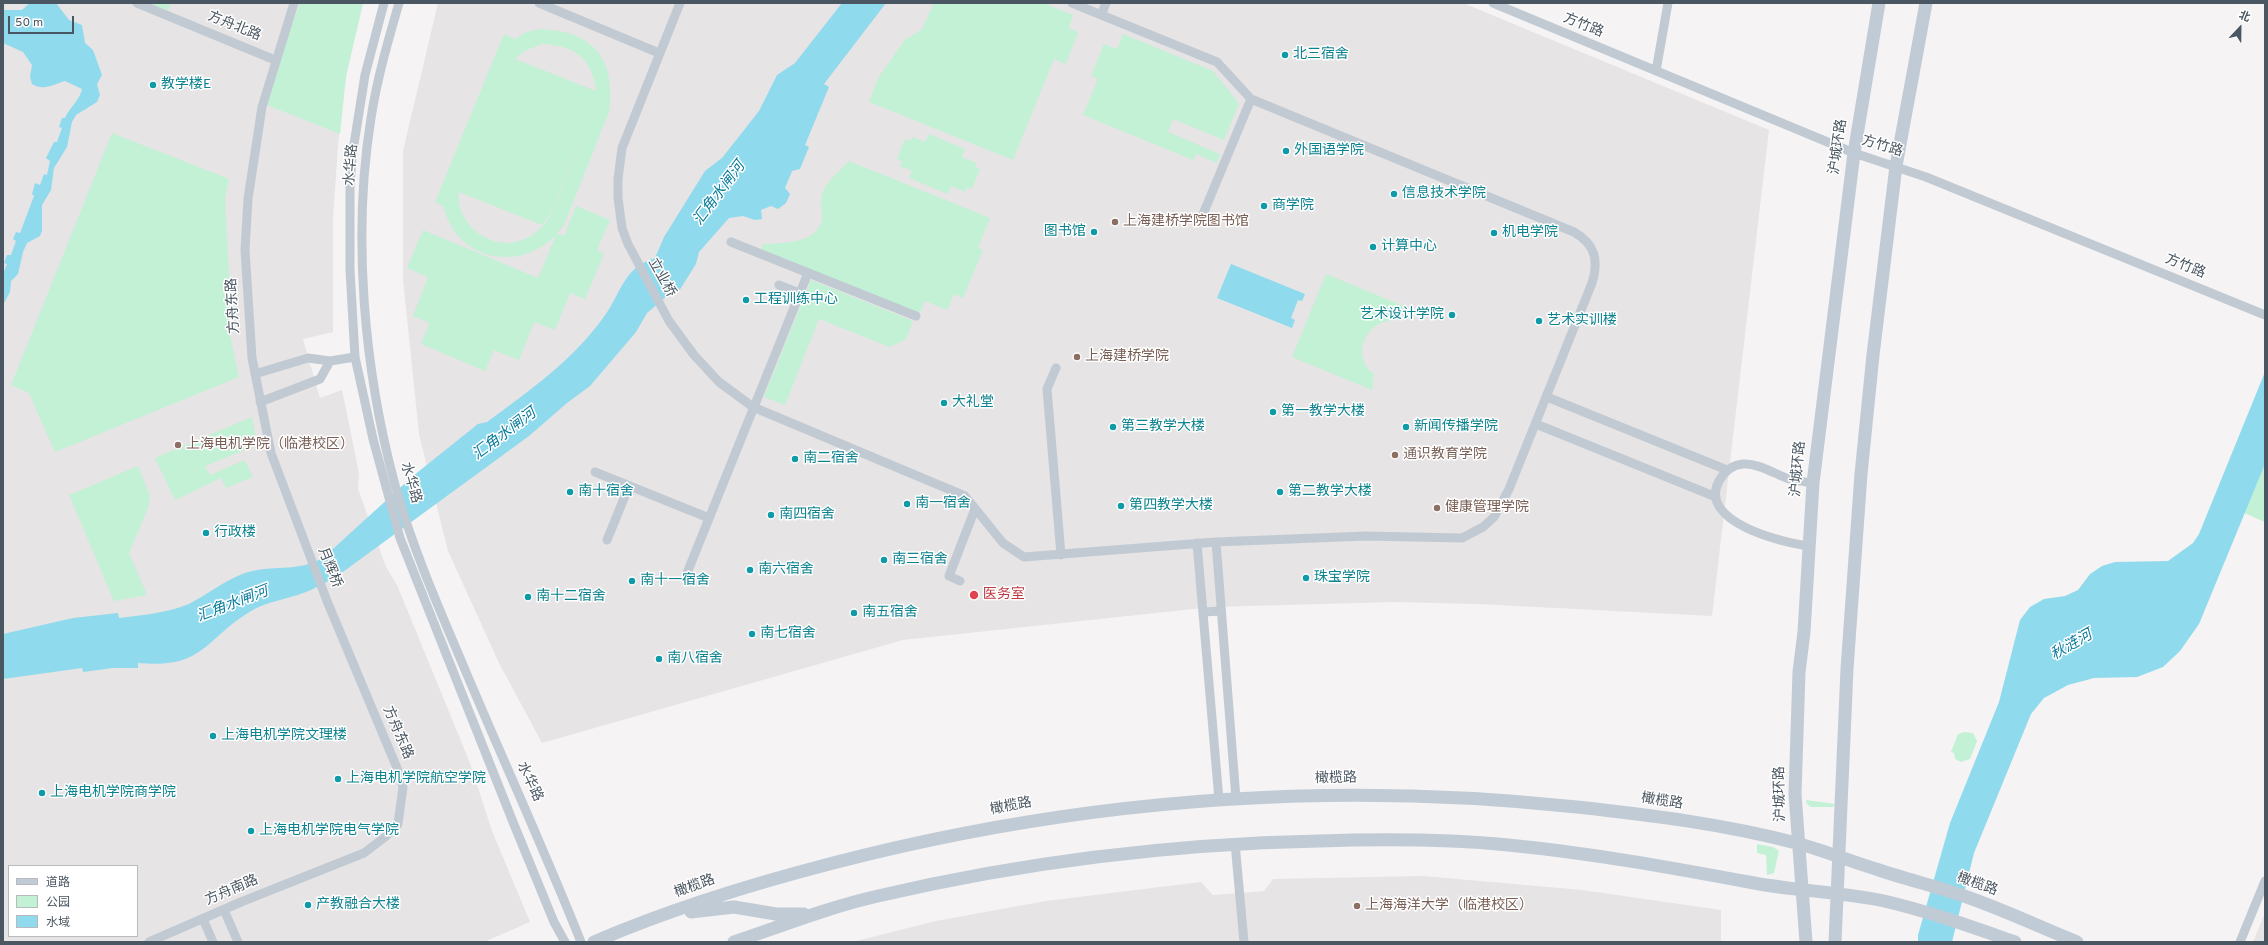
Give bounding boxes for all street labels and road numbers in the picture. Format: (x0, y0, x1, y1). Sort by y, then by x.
street label: 方舟北路 (205, 9, 263, 45)
street label: 方竹路 (1560, 10, 1606, 42)
street label: 沪城环路 (1827, 118, 1851, 176)
street label: 方竹路 (1859, 133, 1905, 161)
street label: 水华路 (342, 143, 362, 187)
street label: 方竹路 (2162, 251, 2208, 283)
street label: 立业桥 (643, 256, 679, 300)
street label: 方舟东路 (224, 278, 244, 334)
street label: 沪城环路 (1788, 440, 1810, 498)
street label: 水华路 (396, 460, 424, 506)
street label: 月辉桥 (313, 545, 345, 591)
street label: 方舟东路 (378, 704, 416, 762)
street label: 水华路 (513, 759, 545, 805)
street label: 沪城环路 (1772, 766, 1790, 822)
street label: 橄榄路 (1315, 770, 1357, 788)
street label: 橄榄路 (1640, 790, 1684, 814)
street label: 橄榄路 (989, 795, 1033, 819)
street label: 橄榄路 (1954, 870, 2000, 900)
street label: 方舟南路 (203, 872, 261, 910)
street label: 橄榄路 (672, 872, 718, 902)

